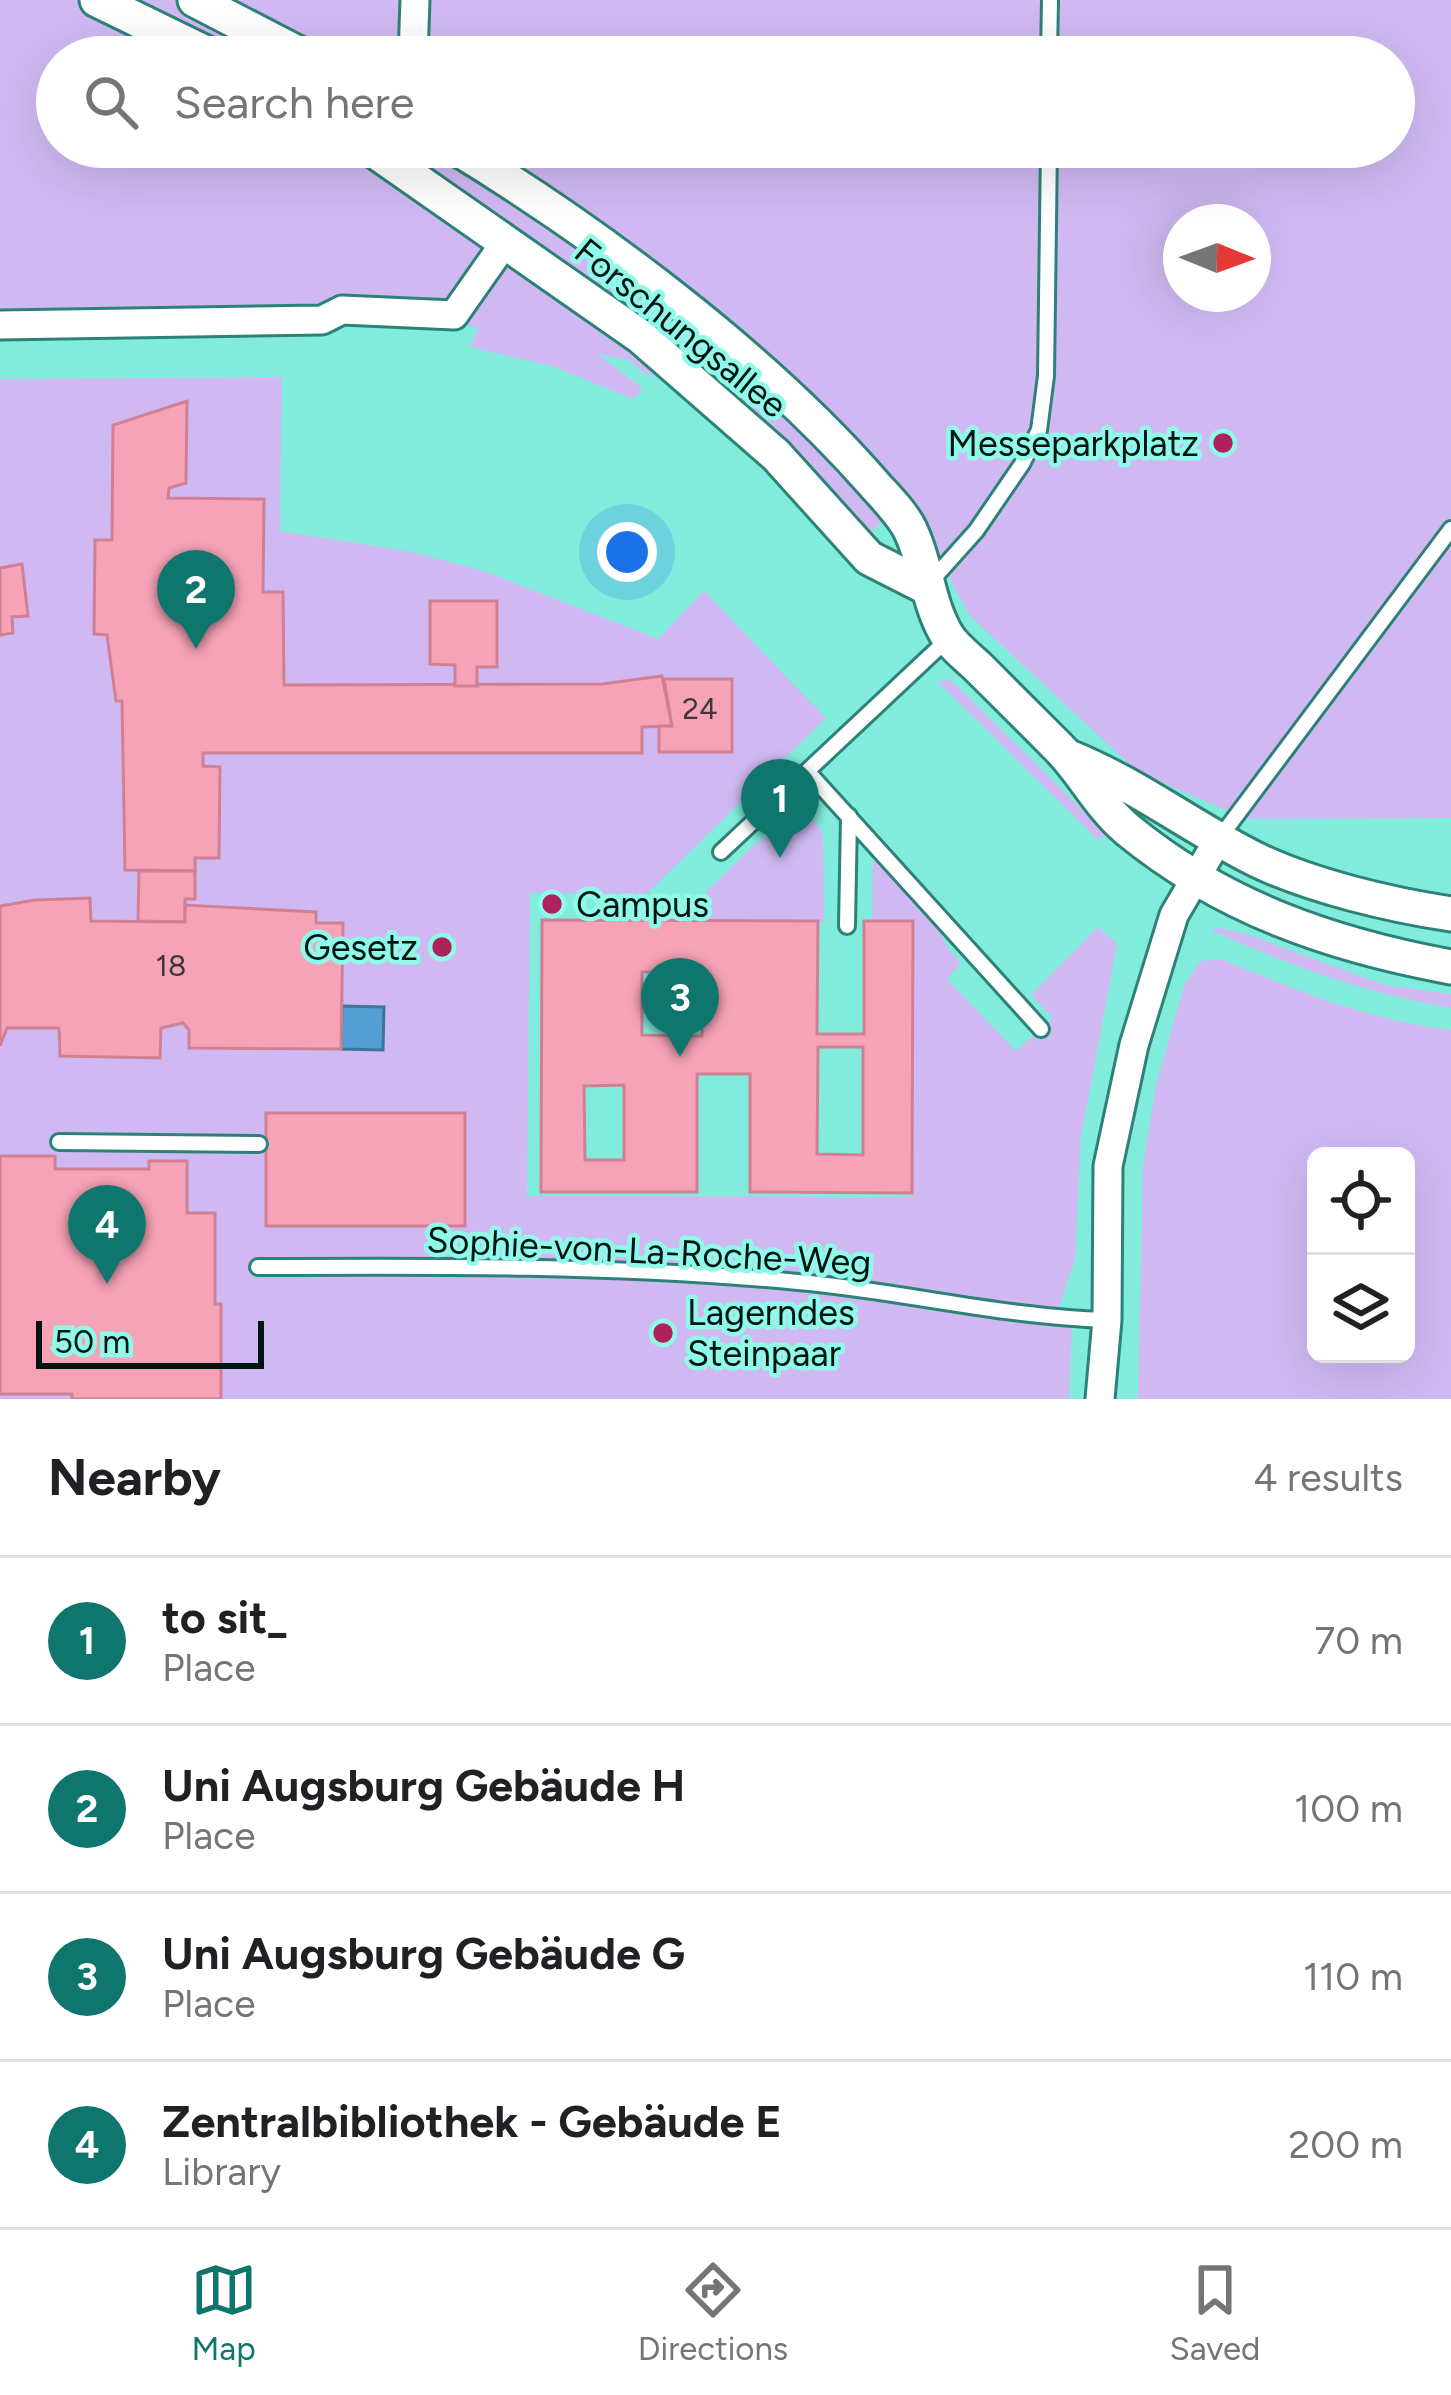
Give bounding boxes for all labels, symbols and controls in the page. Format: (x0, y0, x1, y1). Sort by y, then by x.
search box (36, 36, 1415, 168)
icon: search (78, 69, 144, 135)
text: Search here (174, 75, 414, 129)
north arrow (1163, 204, 1271, 312)
street label: Forschungsallee (566, 229, 796, 427)
place label: Messeparkplatz (948, 422, 1199, 465)
marker: Messeparkplatz (1210, 430, 1236, 456)
your location (597, 522, 657, 582)
pin: 2 (157, 550, 235, 649)
house number: 24 (682, 690, 718, 727)
pin: 1 (741, 759, 819, 858)
place label: Campus (576, 883, 709, 926)
marker: Campus (539, 891, 565, 917)
place label: Gesetz (303, 926, 418, 969)
marker: Gesetz (429, 934, 455, 960)
house number: 18 (156, 947, 186, 984)
pin: 3 (641, 958, 719, 1057)
map controls (1307, 1147, 1415, 1363)
button: locate (1307, 1147, 1415, 1255)
pin: 4 (68, 1185, 146, 1284)
street label: Sophie-von-La-Roche-Weg (426, 1218, 872, 1284)
button: layers (1307, 1255, 1415, 1363)
place label: Lagerndes Steinpaar (687, 1291, 855, 1375)
scale bar (36, 1315, 264, 1368)
marker: Lagerndes Steinpaar (650, 1320, 676, 1346)
text: 50 m (54, 1322, 130, 1361)
text: Nearby (48, 1447, 221, 1508)
text: 4 results (1253, 1454, 1403, 1501)
text: to sit_ (162, 1590, 287, 1644)
text: 1 (79, 1617, 95, 1664)
text: 70 m (1314, 1617, 1403, 1664)
text: Place (162, 1644, 255, 1691)
text: Uni Augsburg Gebäude H (162, 1758, 685, 1812)
text: 2 (76, 1785, 98, 1832)
text: 100 m (1294, 1785, 1403, 1832)
text: Place (162, 1812, 255, 1859)
text: Uni Augsburg Gebäude G (162, 1926, 685, 1980)
text: 3 (76, 1953, 98, 2000)
text: 110 m (1303, 1953, 1403, 2000)
text: Place (162, 1980, 255, 2027)
text: Zentralbibliothek - Gebäude E (162, 2094, 782, 2148)
text: 4 (75, 2121, 99, 2168)
text: 200 m (1288, 2121, 1403, 2168)
text: Library (162, 2148, 281, 2195)
tab: Map (191, 2257, 257, 2368)
tab: Directions (638, 2257, 788, 2368)
tab: Saved (1169, 2257, 1260, 2368)

